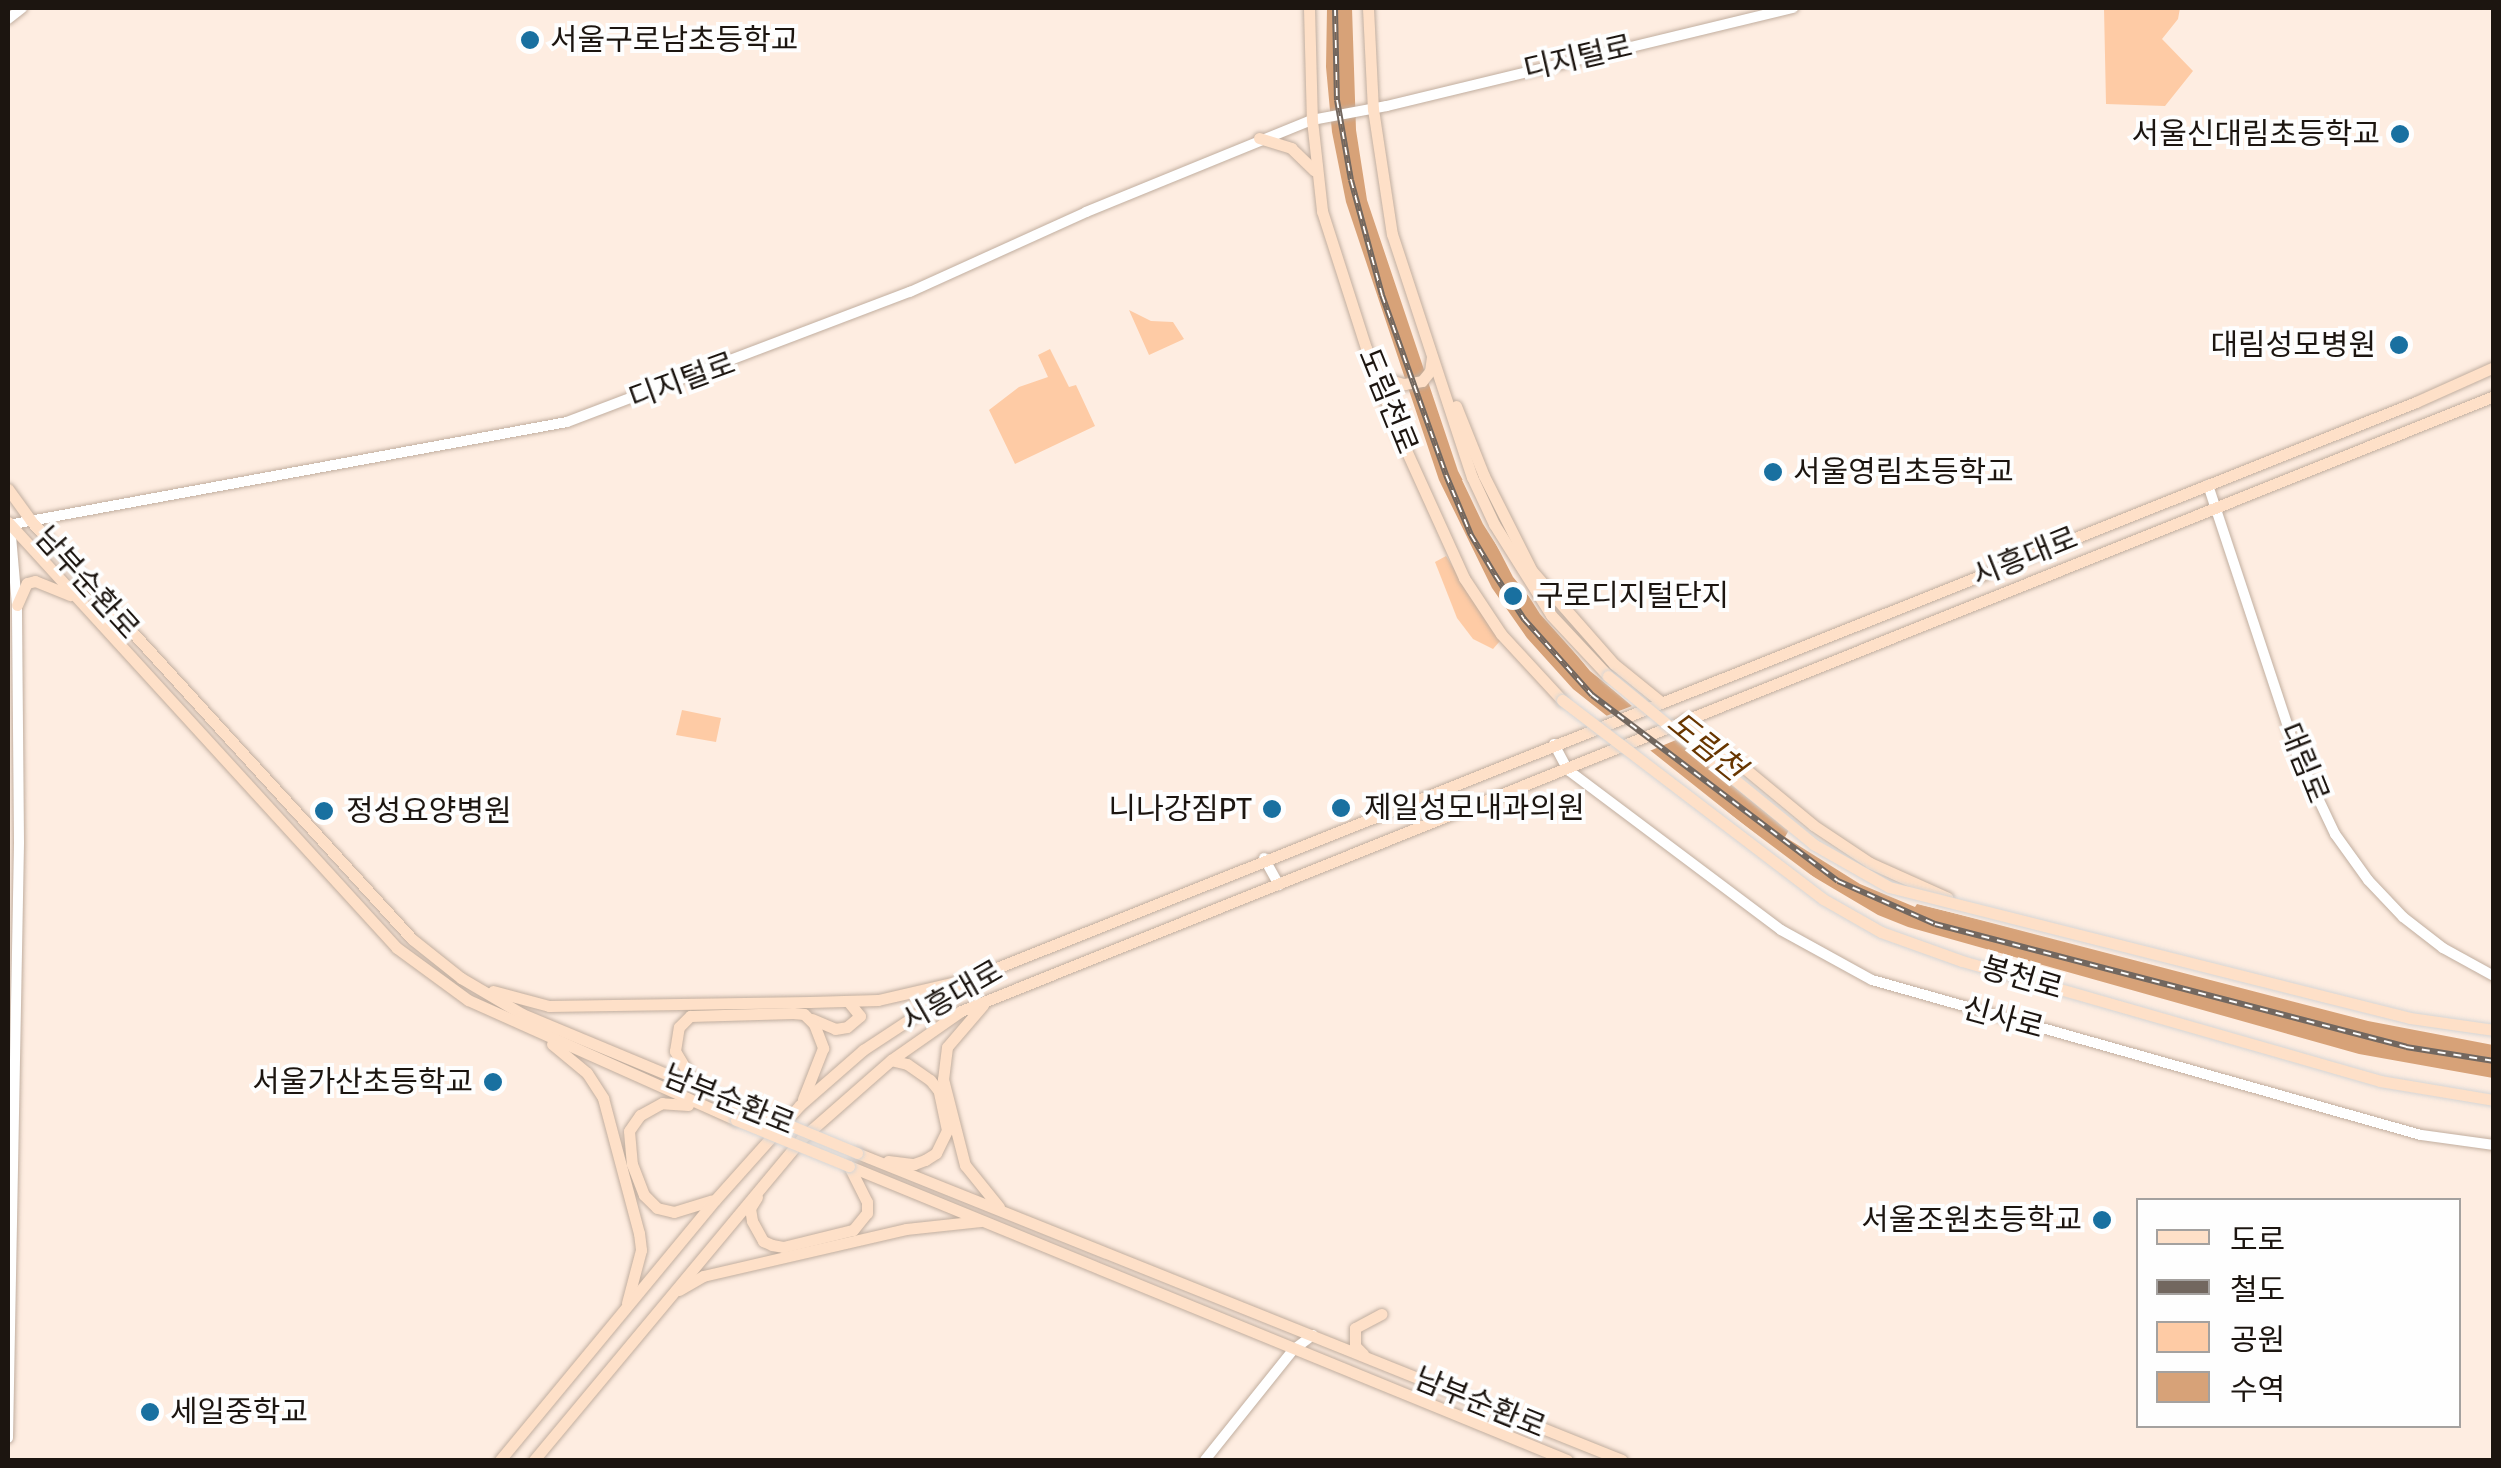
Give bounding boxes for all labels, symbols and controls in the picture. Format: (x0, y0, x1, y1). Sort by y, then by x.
place label: 서울구로남초등학교 (550, 22, 798, 58)
street label: 디지털로 (1520, 28, 1636, 88)
marker: 서울구로남초등학교 (519, 29, 541, 51)
place label: 서울신대림초등학교 (2132, 116, 2380, 152)
marker: 서울신대림초등학교 (2389, 123, 2411, 145)
place label: 대림성모병원 (2210, 327, 2376, 363)
marker: 대림성모병원 (2386, 332, 2412, 358)
street label: 도림천로 (1351, 343, 1425, 459)
street label: 디지털로 (624, 345, 740, 417)
place label: 서울영림초등학교 (1793, 454, 2014, 490)
marker: 서울영림초등학교 (1762, 461, 1784, 483)
street label: 남부순환로 (27, 520, 147, 646)
street label: 시흥대로 (1967, 520, 2083, 594)
place label: 구로디지털단지 (1536, 578, 1729, 614)
marker: 구로디지털단지 (1500, 583, 1526, 609)
water label: 도림천 (1660, 703, 1752, 789)
street label: 대림로 (2272, 718, 2336, 808)
place label: 제일성모내과의원 (1364, 790, 1585, 826)
place label: 니나강짐PT (1108, 791, 1252, 827)
place label: 정성요양병원 (346, 793, 512, 829)
marker: 제일성모내과의원 (1328, 795, 1354, 821)
marker: 정성요양병원 (311, 798, 337, 824)
marker: 니나강짐PT (1261, 798, 1283, 820)
street label: 봉천로 (1977, 949, 2067, 1007)
street label: 시흥대로 (895, 953, 1009, 1039)
street label: 신사로 (1958, 990, 2048, 1046)
street label: 남부순환로 (658, 1057, 800, 1143)
place label: 서울가산초등학교 (252, 1064, 473, 1100)
marker: 서울가산초등학교 (482, 1071, 504, 1093)
legend (2136, 1198, 2461, 1428)
place label: 서울조원초등학교 (1861, 1202, 2082, 1238)
marker: 서울조원초등학교 (2091, 1209, 2113, 1231)
text: 도로 (2230, 1221, 2285, 1258)
text: 철도 (2230, 1271, 2285, 1308)
text: 공원 (2230, 1321, 2285, 1358)
street label: 남부순환로 (1409, 1360, 1551, 1446)
text: 수역 (2230, 1371, 2285, 1408)
place label: 세일중학교 (170, 1394, 308, 1430)
marker: 세일중학교 (139, 1401, 161, 1423)

